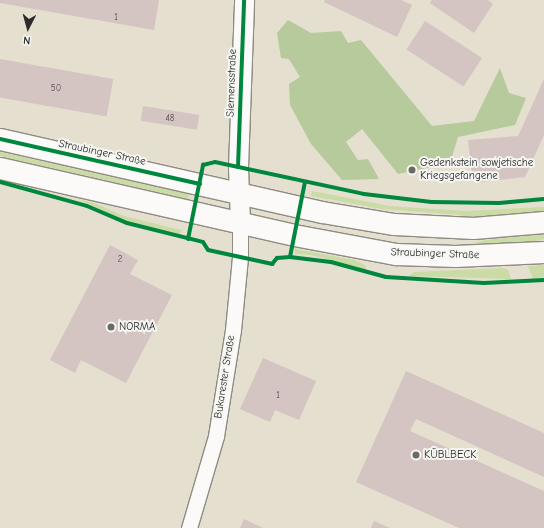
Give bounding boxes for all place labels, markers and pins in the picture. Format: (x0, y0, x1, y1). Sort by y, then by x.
place label: Gedenkstein sowjetische Kriegsgefangene (420, 157, 533, 183)
marker: Gedenkstein sowjetische Kriegsgefangene (407, 165, 417, 175)
place label: NORMA (119, 320, 155, 334)
marker: NORMA (106, 322, 116, 332)
place label: KÜBLBECK (424, 448, 476, 462)
marker: KÜBLBECK (411, 450, 421, 460)

